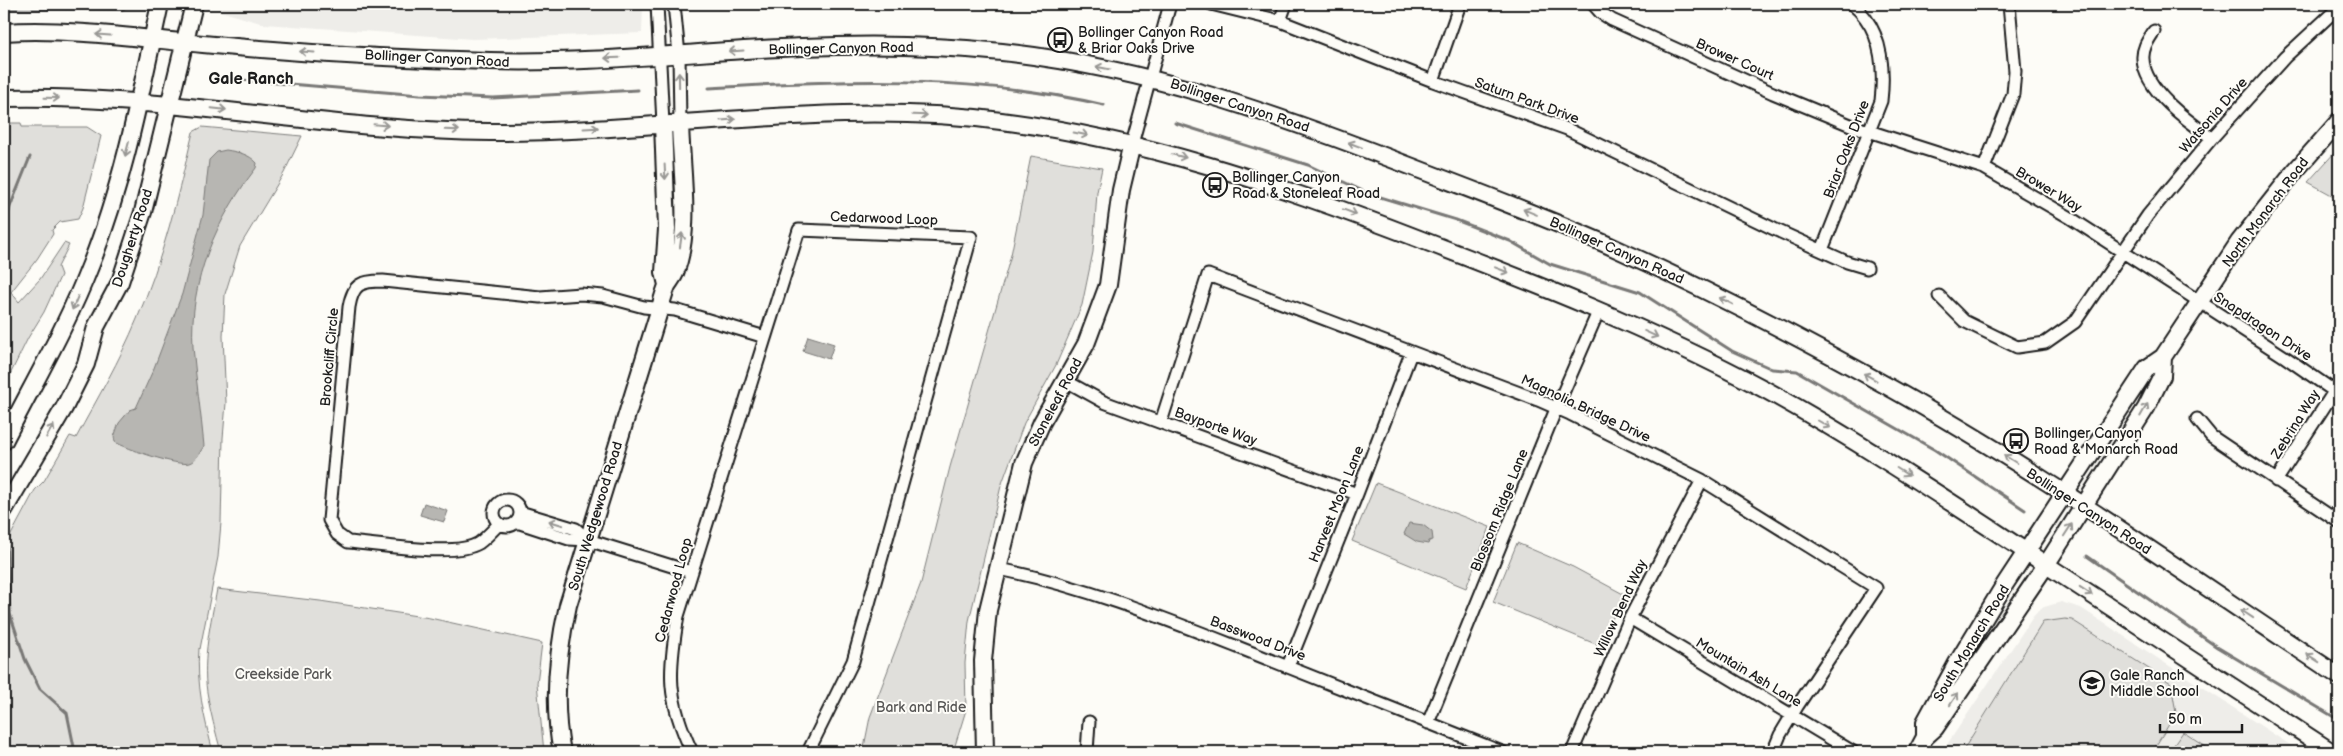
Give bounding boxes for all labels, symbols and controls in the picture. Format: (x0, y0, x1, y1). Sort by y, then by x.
place label: Bollinger Canyon Road & Briar Oaks Drive (1078, 24, 1223, 57)
bus stop icon: Bollinger Canyon Road & Briar Oaks Drive (1047, 27, 1073, 53)
one-way arrow (96, 31, 112, 40)
street label: Brower Court (1693, 35, 1777, 85)
street label: Bollinger Canyon Road (768, 39, 914, 58)
street label: Bollinger Canyon Road (364, 46, 510, 71)
one-way arrow (300, 47, 316, 56)
one-way arrow (728, 47, 744, 56)
one-way arrow (604, 54, 620, 63)
one-way arrow (1095, 63, 1111, 73)
district label: Gale Ranch (208, 70, 294, 89)
one-way arrow (674, 73, 684, 89)
street label: Saturn Park Drive (1472, 74, 1581, 127)
street label: Watsonia Drive (2176, 74, 2251, 157)
street label: Bollinger Canyon Road (1168, 75, 1312, 136)
one-way arrow (44, 94, 60, 103)
street label: Briar Oaks Drive (1820, 98, 1873, 201)
one-way arrow (211, 104, 227, 114)
one-way arrow (912, 110, 928, 119)
one-way arrow (720, 115, 736, 124)
one-way arrow (373, 120, 389, 130)
one-way arrow (583, 123, 599, 132)
one-way arrow (444, 126, 460, 135)
one-way arrow (1073, 129, 1089, 139)
one-way arrow (1348, 139, 1363, 149)
one-way arrow (122, 140, 131, 156)
one-way arrow (1170, 152, 1186, 161)
street label: North Monarch Road (2219, 154, 2312, 271)
street label: Brower Way (2013, 163, 2086, 216)
one-way arrow (661, 164, 670, 180)
place label: Bollinger Canyon Road & Stoneleaf Road (1232, 169, 1380, 202)
bus stop icon: Bollinger Canyon Road & Stoneleaf Road (1202, 172, 1228, 198)
street label: Dougherty Road (109, 187, 156, 289)
one-way arrow (1523, 207, 1538, 216)
street label: Cedarwood Loop (830, 208, 938, 229)
one-way arrow (1342, 208, 1357, 217)
street label: Bollinger Canyon Road (1547, 213, 1687, 288)
one-way arrow (676, 232, 686, 248)
one-way arrow (1493, 266, 1509, 275)
street label: Snapdragon Drive (2210, 288, 2315, 365)
one-way arrow (70, 295, 79, 310)
one-way arrow (1719, 296, 1734, 305)
street label: Brookcliff Circle (317, 307, 342, 407)
one-way arrow (1643, 329, 1658, 339)
street label: Stoneleaf Road (1025, 355, 1086, 449)
street label: Magnolia Bridge Drive (1518, 371, 1653, 446)
one-way arrow (1863, 371, 1877, 381)
street label: Zebrina Way (2267, 386, 2324, 463)
street label: Bayporte Way (1172, 404, 1260, 450)
one-way arrow (2140, 404, 2150, 418)
one-way arrow (1817, 419, 1832, 429)
one-way arrow (46, 424, 56, 438)
place label: Bollinger Canyon Road & Monarch Road (2034, 425, 2178, 458)
bus stop icon: Bollinger Canyon Road & Monarch Road (2003, 428, 2029, 454)
street label: South Wedgewood Road (565, 440, 626, 593)
street label: Harvest Moon Lane (1305, 443, 1368, 565)
street label: Blossom Ridge Lane (1467, 446, 1532, 574)
one-way arrow (2003, 454, 2017, 464)
street label: Bollinger Canyon Road (2023, 465, 2154, 558)
one-way arrow (1895, 467, 1909, 477)
one-way arrow (548, 518, 564, 528)
one-way arrow (2063, 524, 2073, 538)
street label: Cedarwood Loop (651, 536, 696, 644)
street label: Willow Bend Way (1590, 556, 1651, 660)
street label: South Monarch Road (1930, 582, 2013, 705)
one-way arrow (2079, 586, 2093, 596)
one-way arrow (2240, 609, 2254, 619)
street label: Basswood Drive (1208, 612, 1308, 665)
street label: Mountain Ash Lane (1693, 634, 1805, 711)
one-way arrow (2307, 653, 2321, 663)
park label: Creekside Park (235, 666, 331, 683)
place label: Gale Ranch Middle School (2110, 667, 2199, 700)
school or university icon: Gale Ranch Middle School (2079, 670, 2105, 696)
one-way arrow (1949, 692, 1959, 706)
park label: Bark and Ride (876, 699, 966, 716)
scale bar (2160, 701, 2243, 733)
text: 50 m (2168, 710, 2202, 729)

